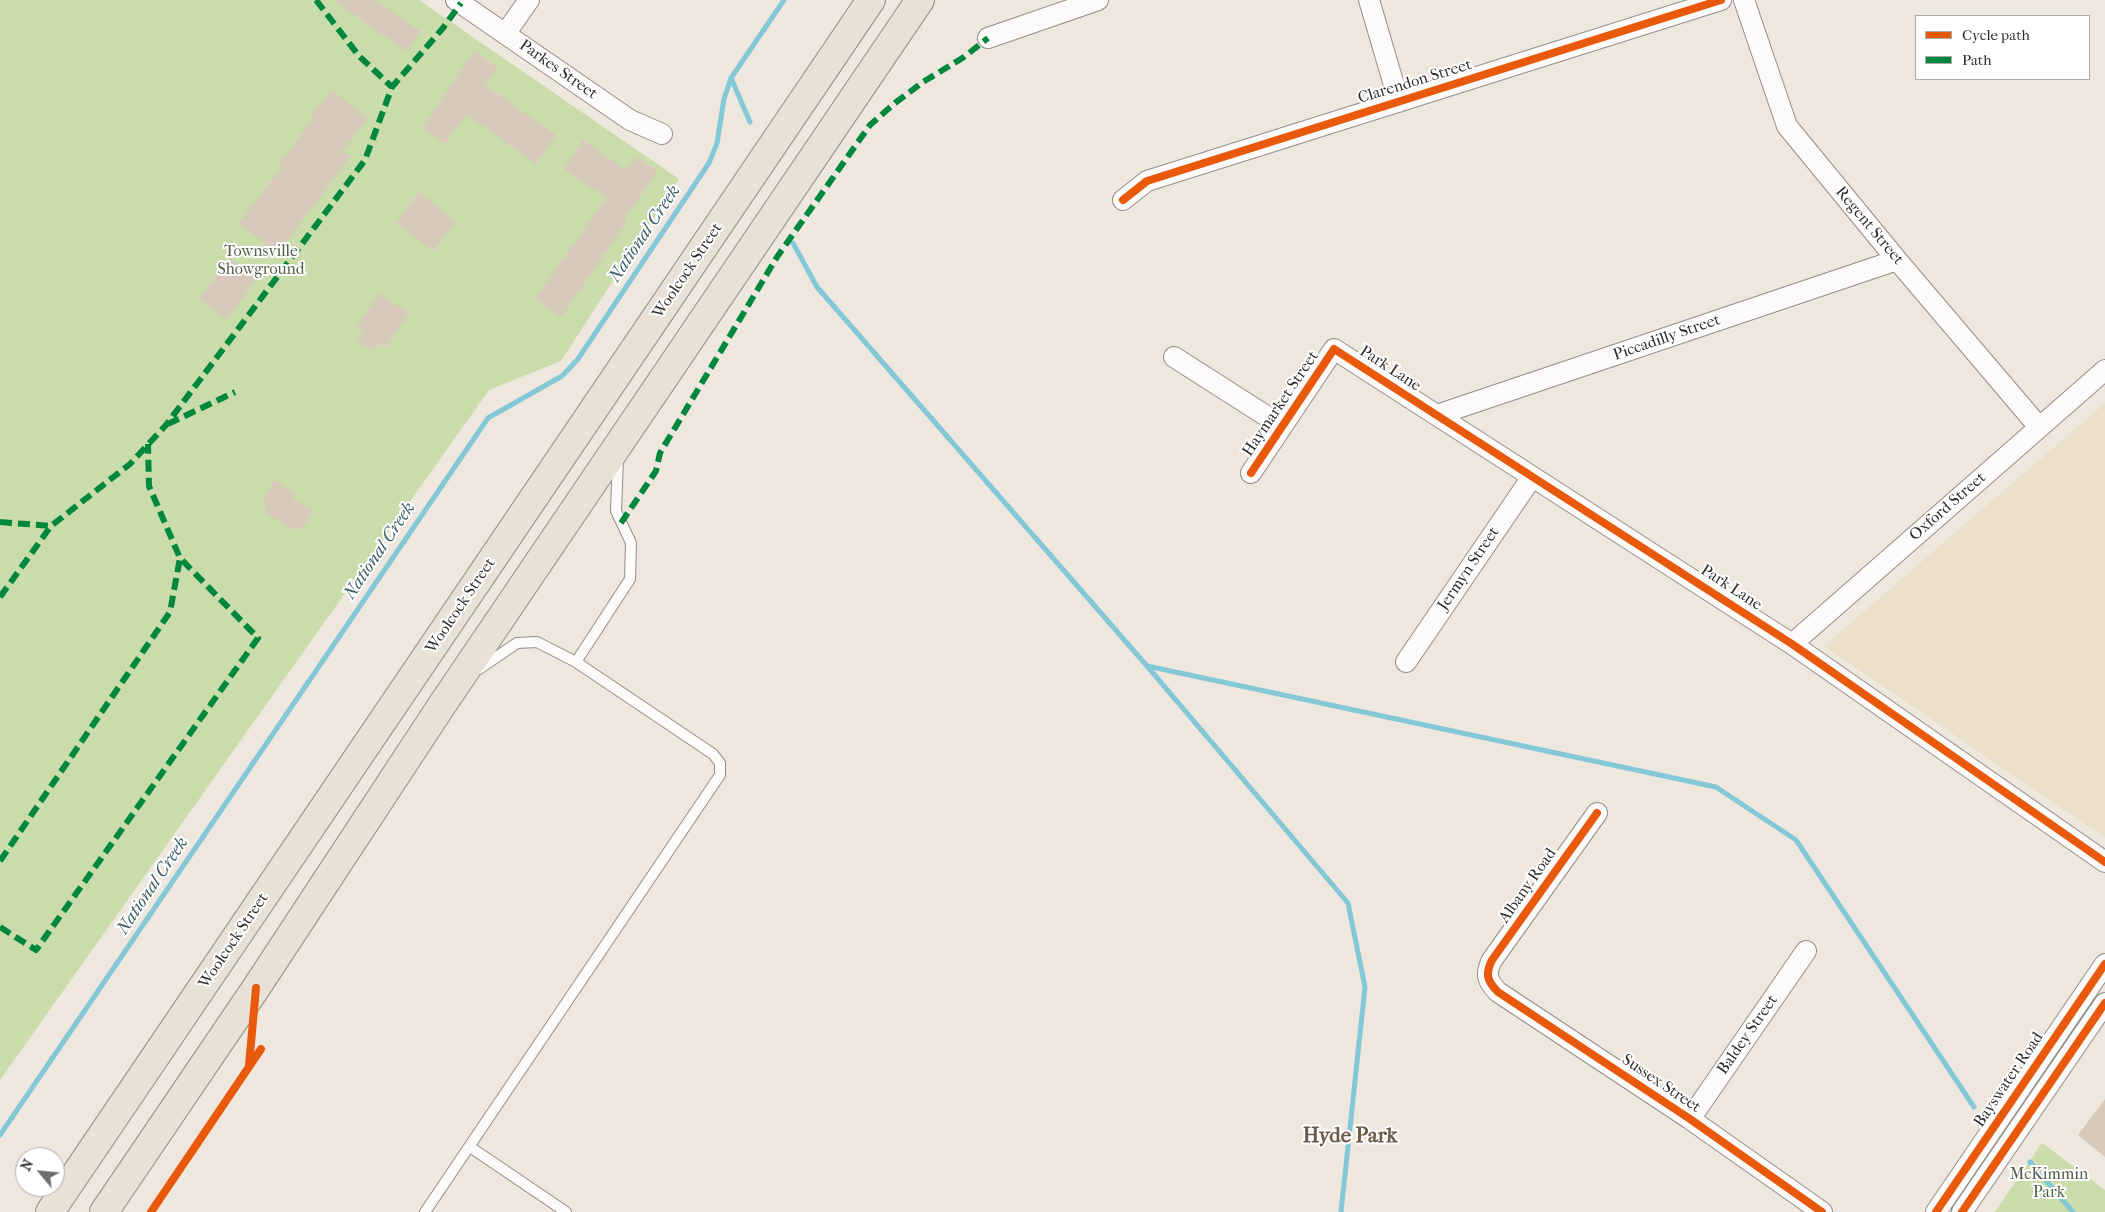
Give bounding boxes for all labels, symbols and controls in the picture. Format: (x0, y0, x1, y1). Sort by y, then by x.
legend (1915, 15, 2090, 80)
text: Cycle path (1962, 26, 2030, 44)
street label: Parkes Street (515, 36, 601, 104)
text: Path (1962, 51, 1992, 69)
street label: Clarendon Street (1356, 56, 1474, 108)
water label: National Creek (605, 181, 685, 287)
street label: Regent Street (1831, 183, 1907, 269)
street label: Woolcock Street (649, 220, 727, 322)
park label: Townsville Showground (218, 242, 304, 280)
street label: Piccadilly Street (1611, 311, 1723, 365)
street label: Park Lane (1356, 342, 1424, 396)
street label: Haymarket Street (1239, 348, 1323, 460)
street label: Oxford Street (1906, 469, 1990, 545)
water label: National Creek (340, 498, 420, 604)
street label: Jermyn Street (1434, 524, 1504, 614)
street label: Woolcock Street (422, 555, 500, 657)
street label: Park Lane (1697, 561, 1765, 615)
water label: National Creek (113, 833, 193, 939)
street label: Albany Road (1495, 845, 1561, 927)
street label: Woolcock Street (195, 890, 273, 992)
street label: Baldey Street (1714, 992, 1782, 1078)
street label: Bayswater Road (1970, 1029, 2048, 1131)
street label: Sussex Street (1618, 1051, 1704, 1117)
district label: Hyde Park (1303, 1124, 1397, 1150)
north arrow (15, 1147, 65, 1197)
text: N (17, 1157, 37, 1174)
park label: McKimmin Park (2010, 1165, 2088, 1203)

